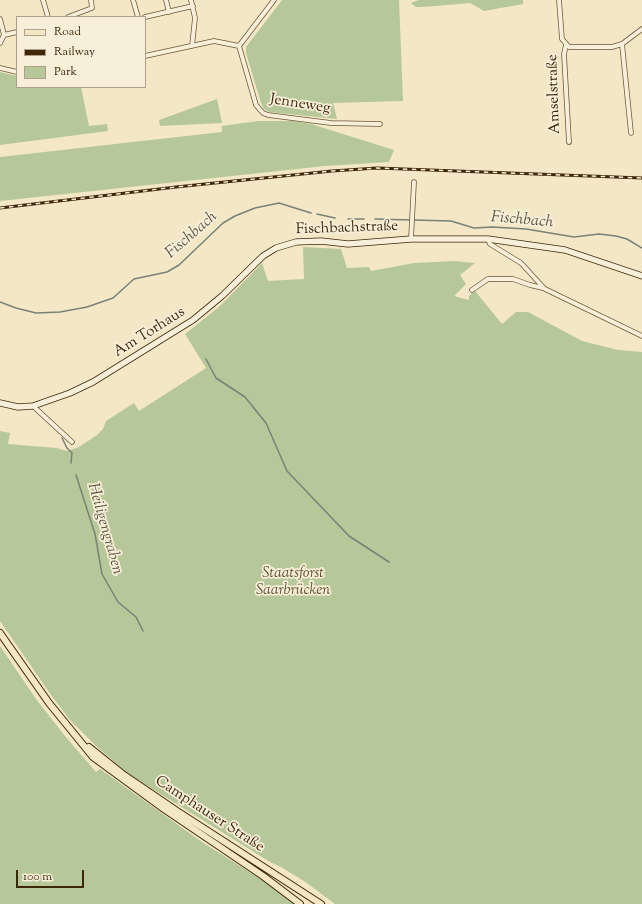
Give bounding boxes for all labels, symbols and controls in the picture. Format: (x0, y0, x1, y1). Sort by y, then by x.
legend (16, 16, 146, 88)
text: Road (54, 23, 81, 41)
text: Railway (54, 43, 95, 61)
street label: Amselstraße (545, 54, 565, 134)
text: Park (54, 63, 77, 81)
street label: Jenneweg (269, 91, 331, 119)
water label: Fischbach (162, 208, 222, 264)
water label: Fischbach (490, 209, 554, 233)
street label: Fischbachstraße (295, 218, 399, 240)
street label: Am Torhaus (111, 304, 189, 362)
water label: Heiligengraben (82, 481, 126, 577)
park label: Staatsforst Saarbrücken (256, 565, 330, 600)
street label: Camphauser Straße (151, 773, 267, 857)
scale bar (18, 862, 86, 888)
text: 100 m (23, 868, 52, 886)

